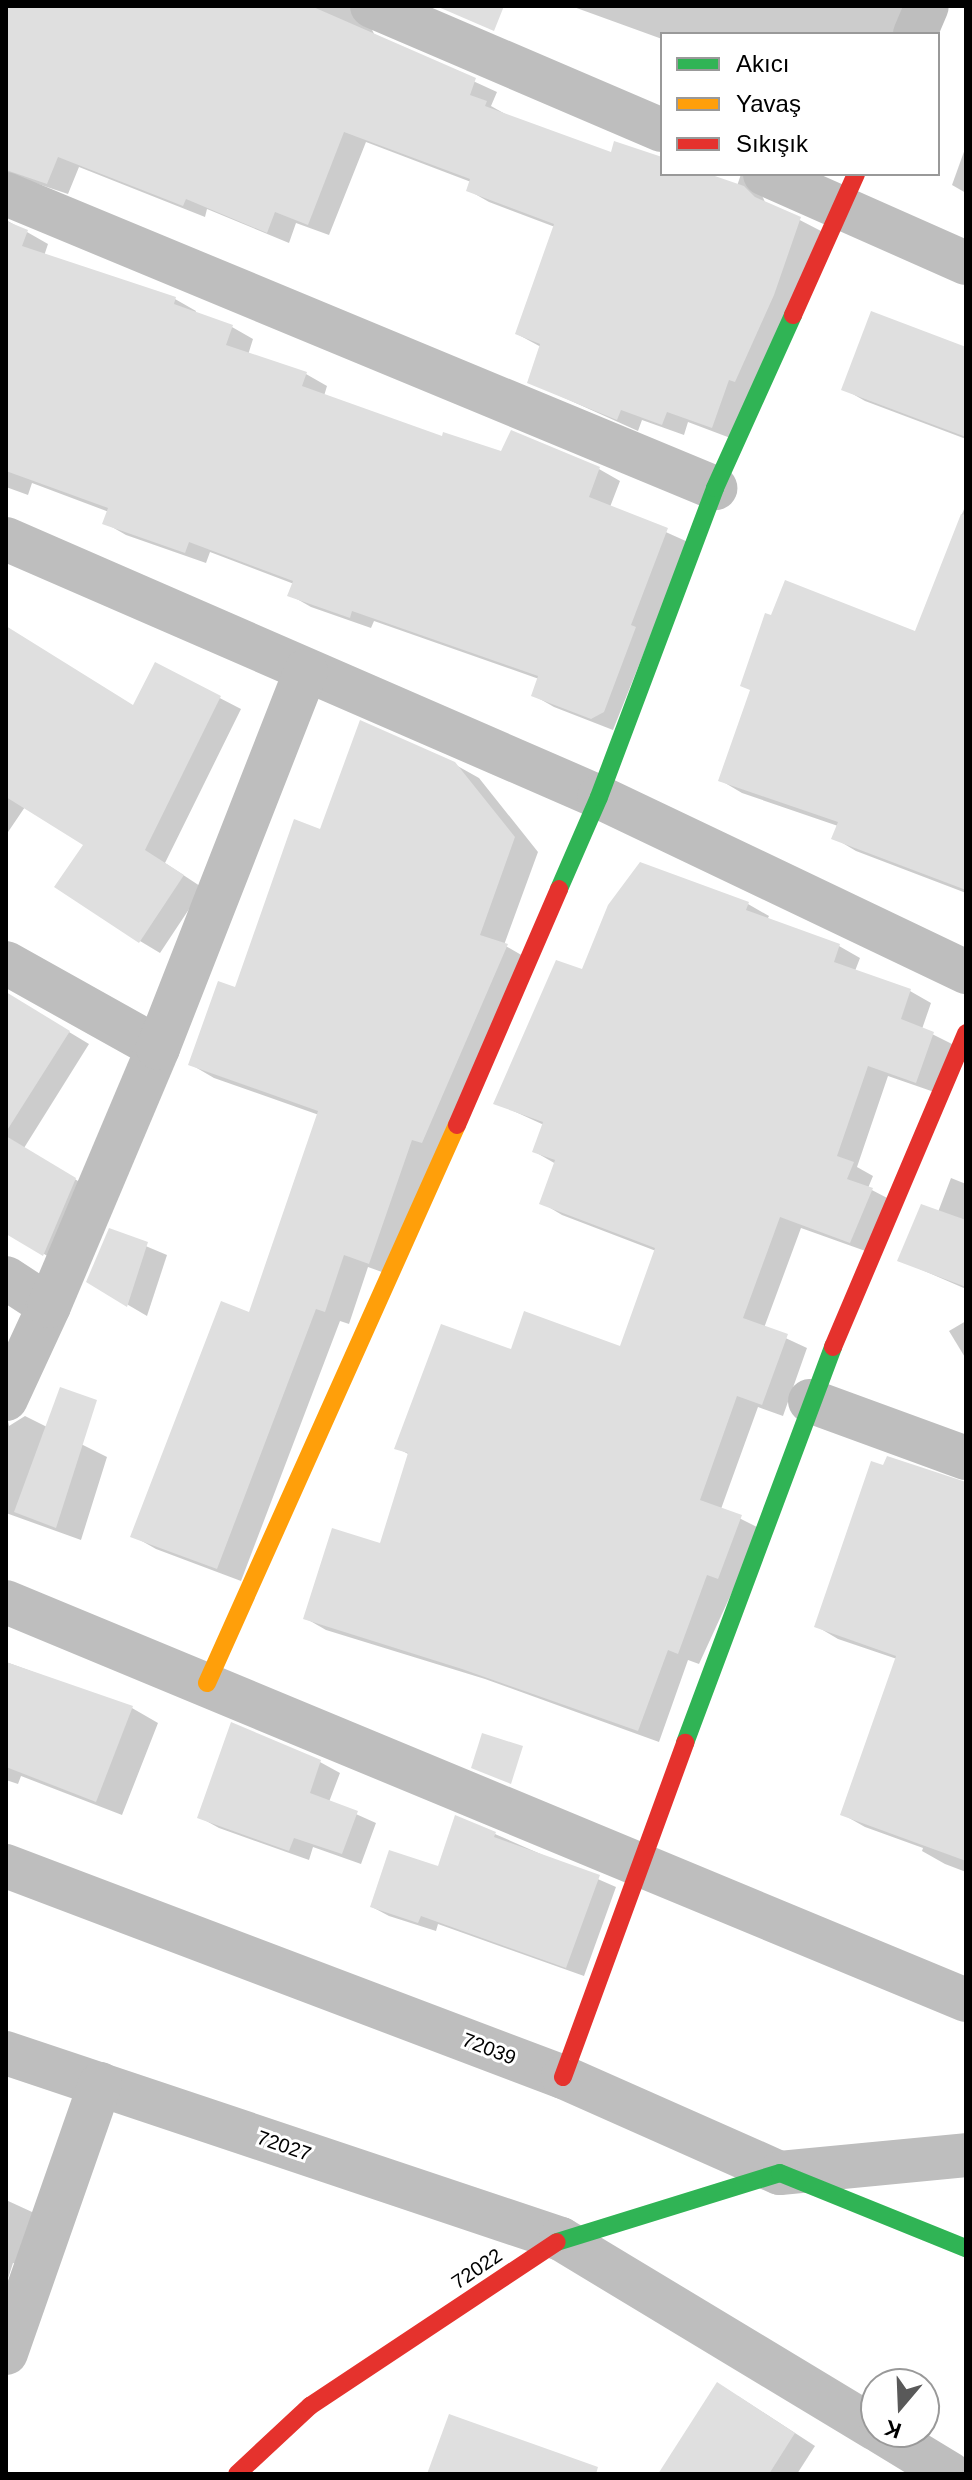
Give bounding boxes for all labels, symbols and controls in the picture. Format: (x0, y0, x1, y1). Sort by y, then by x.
legend (660, 32, 940, 176)
text: Akıcı (736, 50, 789, 77)
text: Yavaş (736, 90, 801, 117)
text: Sıkışık (736, 130, 808, 157)
street label: 72039 (459, 2028, 519, 2070)
street label: 72027 (254, 2126, 314, 2166)
street label: 72022 (447, 2244, 507, 2294)
north arrow (860, 2368, 940, 2448)
text: K (881, 2415, 904, 2444)

